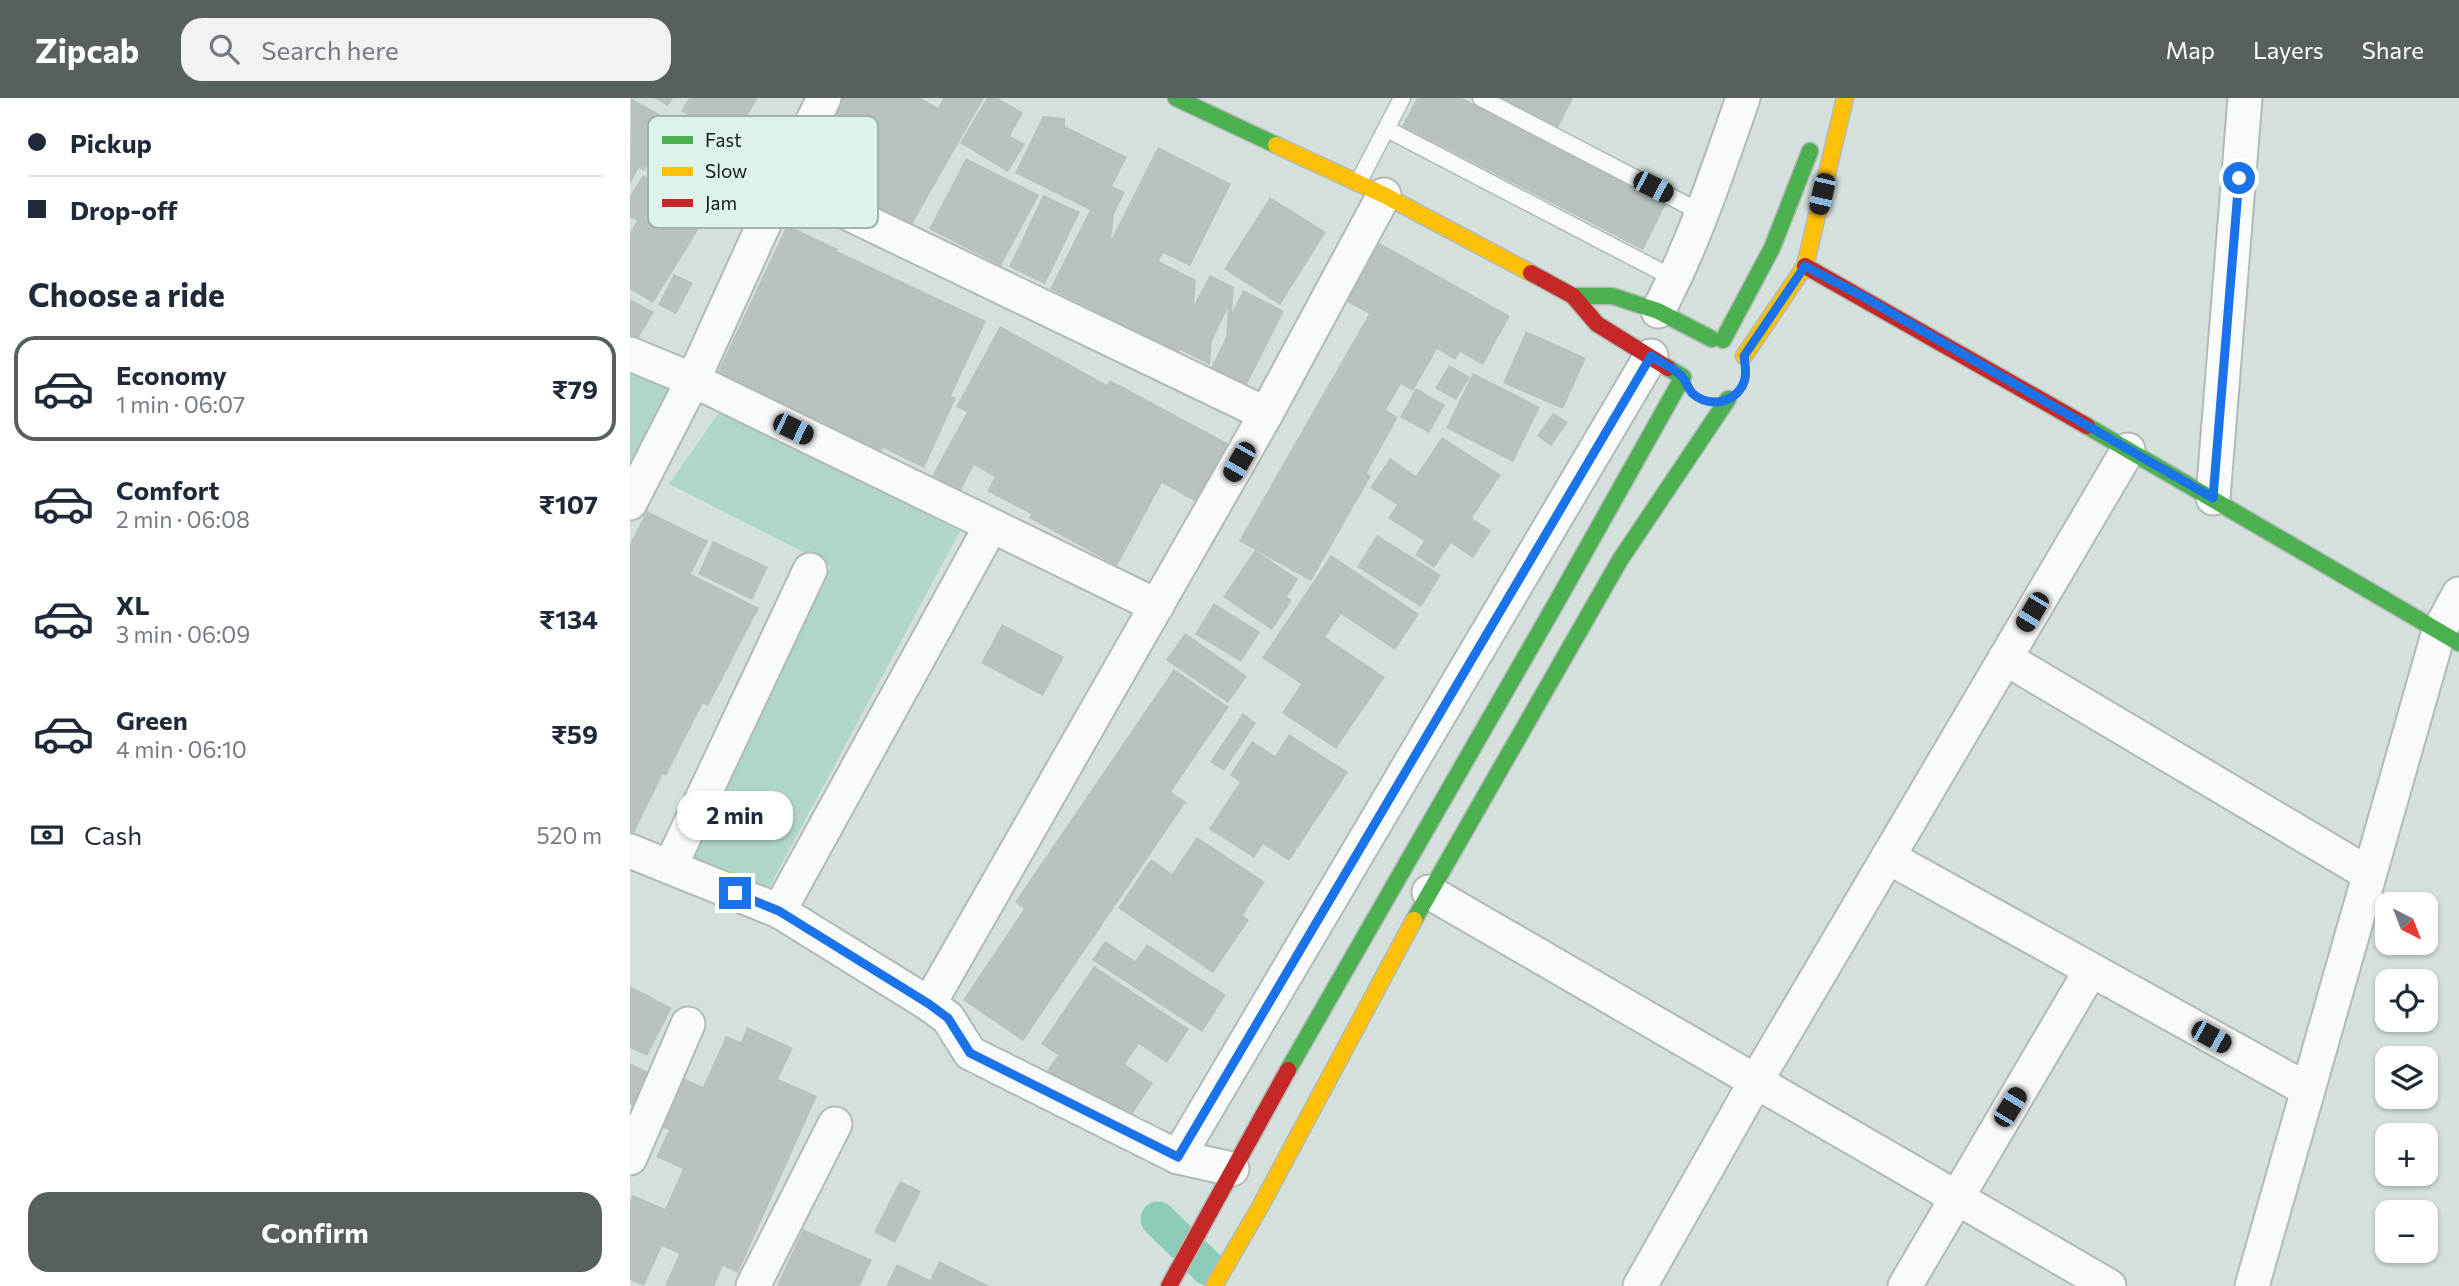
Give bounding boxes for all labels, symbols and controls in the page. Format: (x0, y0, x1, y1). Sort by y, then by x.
search box (181, 18, 671, 81)
text: Zipcab (35, 29, 139, 70)
icon: search (205, 30, 243, 68)
text: Search here (261, 34, 399, 65)
text: Map (2166, 35, 2215, 64)
text: Layers (2253, 35, 2324, 64)
text: Share (2362, 35, 2424, 64)
legend (648, 116, 878, 228)
text: Pickup (70, 127, 152, 158)
text: Fast (705, 128, 742, 151)
text: Slow (705, 159, 747, 182)
route start (2223, 162, 2255, 194)
car (1630, 168, 1677, 206)
car (1808, 171, 1837, 217)
text: Jam (705, 191, 737, 214)
text: Drop-off (70, 194, 177, 225)
text: Choose a ride (28, 274, 225, 314)
icon: car (32, 357, 95, 420)
text: Economy (116, 359, 227, 390)
text: ₹79 (552, 373, 598, 404)
text: 1 min · 06:07 (116, 390, 245, 418)
car (770, 410, 817, 448)
car (1220, 439, 1259, 485)
icon: car (32, 472, 95, 535)
text: Comfort (116, 474, 219, 505)
text: ₹107 (539, 488, 598, 519)
text: 2 min · 06:08 (116, 505, 250, 533)
icon: car (32, 587, 95, 650)
text: XL (116, 589, 150, 620)
car (2013, 589, 2052, 635)
text: ₹134 (539, 603, 598, 634)
text: 3 min · 06:09 (116, 620, 250, 648)
icon: car (32, 702, 95, 765)
text: Green (116, 704, 188, 735)
text: ₹59 (551, 718, 598, 749)
text: 4 min · 06:10 (116, 735, 247, 763)
callout: 2 min (677, 792, 793, 840)
text: 2 min (706, 801, 764, 829)
icon: cash (28, 816, 66, 854)
text: Cash (84, 819, 142, 850)
text: 520 m (537, 821, 602, 849)
route end (719, 877, 751, 909)
north arrow (2375, 892, 2438, 956)
map controls (2375, 892, 2438, 1263)
button: locate (2375, 969, 2438, 1032)
car (2188, 1018, 2235, 1056)
button: layers (2375, 1046, 2438, 1109)
car (1991, 1084, 2030, 1130)
button: + (2375, 1123, 2438, 1186)
button: Confirm (28, 1192, 602, 1272)
button: − (2375, 1200, 2438, 1263)

